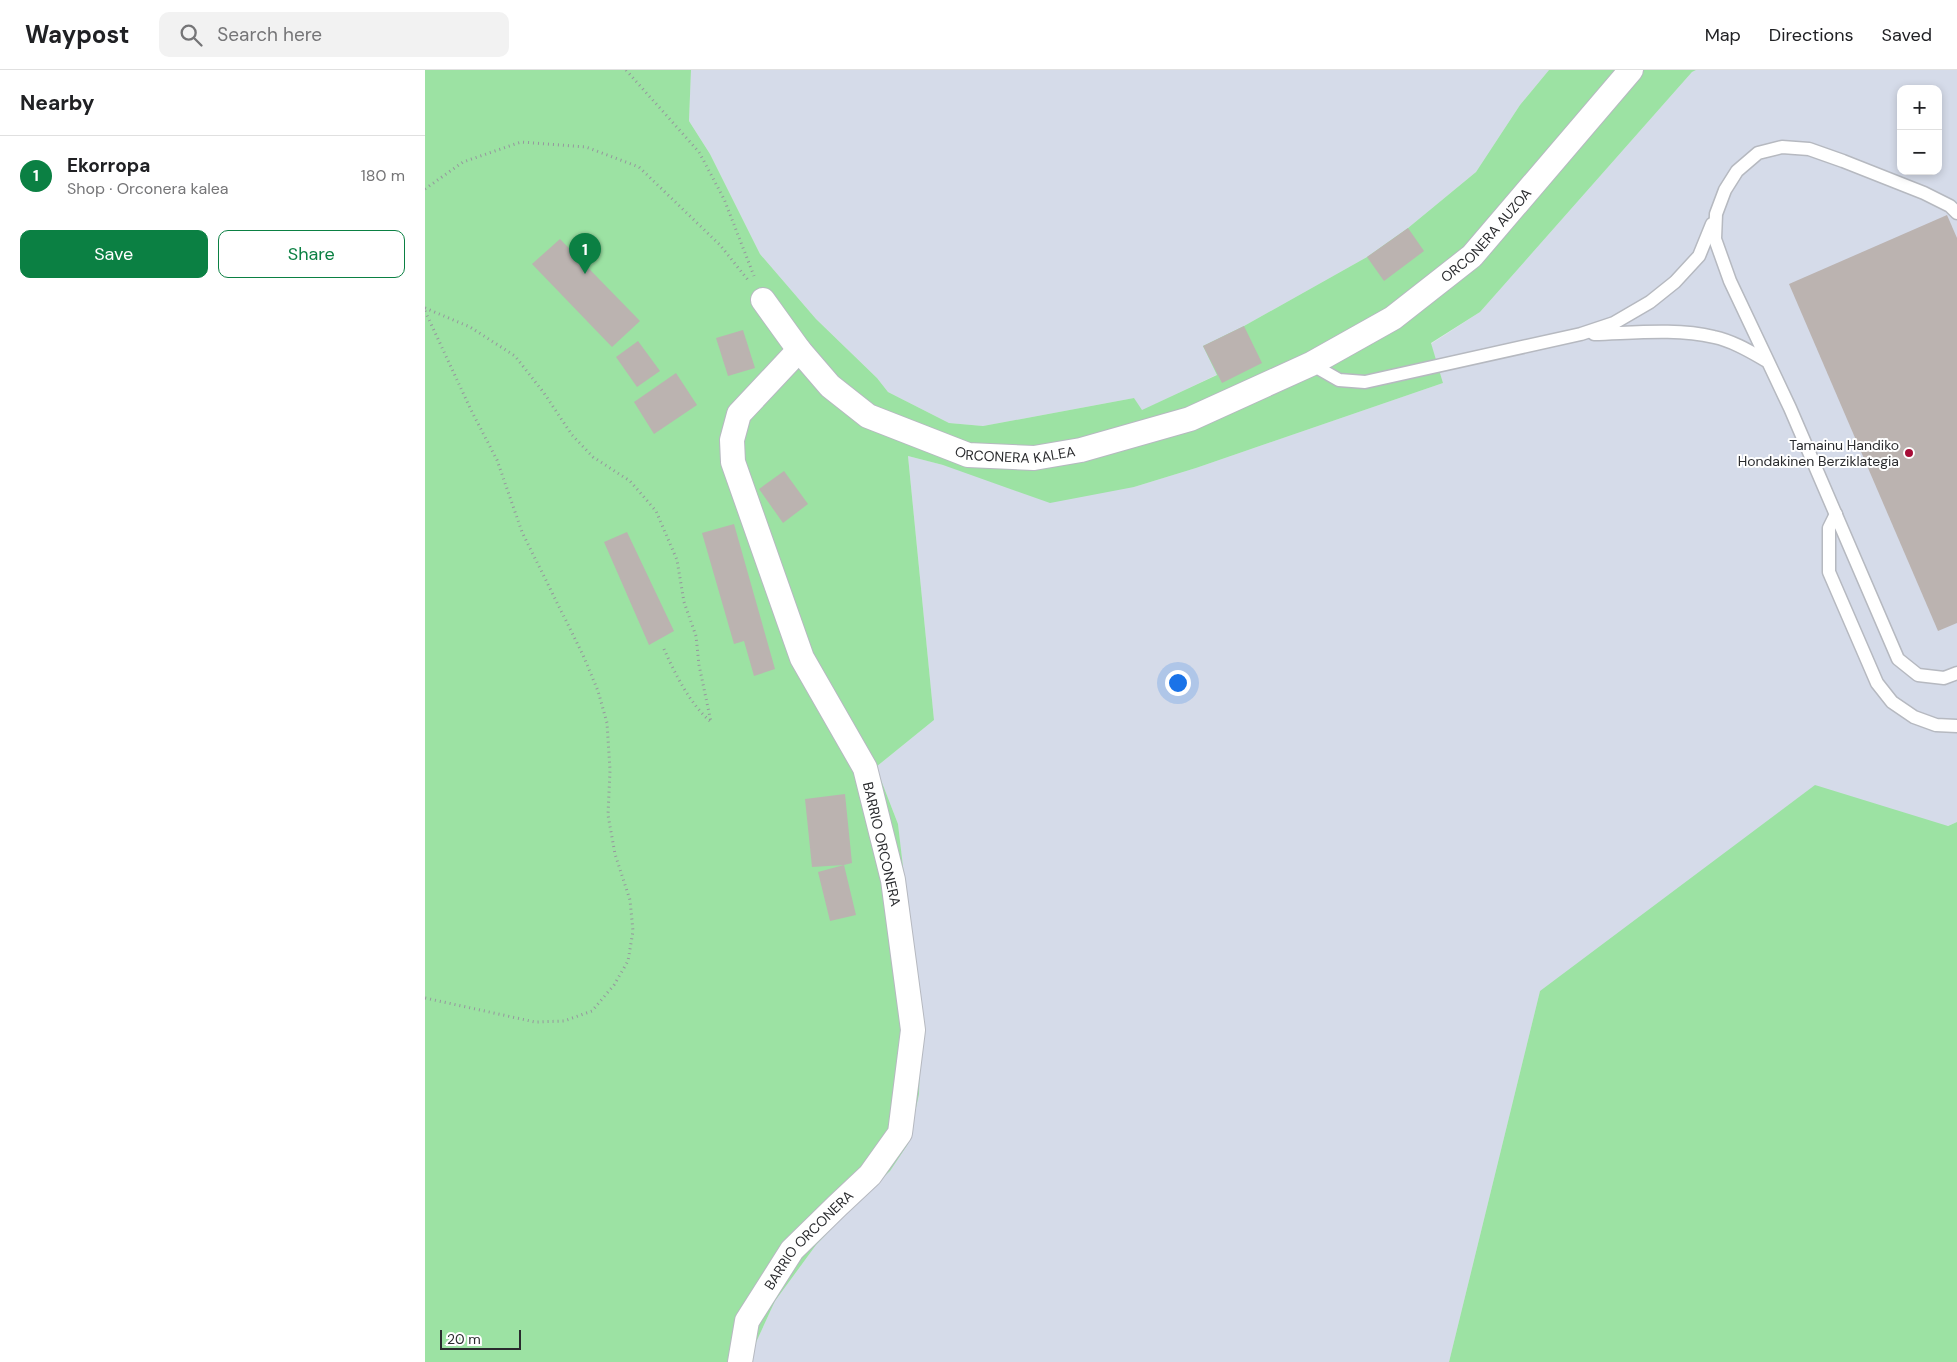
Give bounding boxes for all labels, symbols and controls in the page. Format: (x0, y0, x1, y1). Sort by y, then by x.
search box (159, 12, 509, 57)
text: Waypost (25, 19, 129, 50)
icon: search (177, 21, 205, 49)
text: Search here (217, 22, 322, 47)
text: Map (1705, 23, 1741, 47)
text: Directions (1769, 23, 1854, 47)
text: Saved (1882, 23, 1932, 47)
map controls (1897, 85, 1942, 175)
button: + (1897, 85, 1942, 130)
text: Nearby (20, 89, 94, 117)
button: − (1897, 130, 1942, 175)
text: Ekorropa (67, 153, 150, 178)
text: 1 (33, 165, 39, 186)
text: 180 m (361, 165, 405, 186)
text: Shop · Orconera kalea (67, 178, 229, 199)
street label: ORCONERA AUZOA (1437, 184, 1535, 286)
button: Save (20, 230, 208, 278)
button: Share (218, 230, 405, 278)
pin: 1 (569, 233, 601, 274)
place label: Tamainu Handiko Hondakinen Berziklategia (1738, 436, 1899, 470)
street label: ORCONERA KALEA (952, 442, 1077, 467)
marker: Tamainu Handiko Hondakinen Berziklategia (1903, 447, 1915, 459)
your location (1165, 670, 1191, 696)
street label: BARRIO ORCONERA (859, 780, 905, 908)
street label: BARRIO ORCONERA (760, 1186, 857, 1293)
scale bar (440, 1327, 521, 1350)
text: 20 m (447, 1330, 481, 1348)

